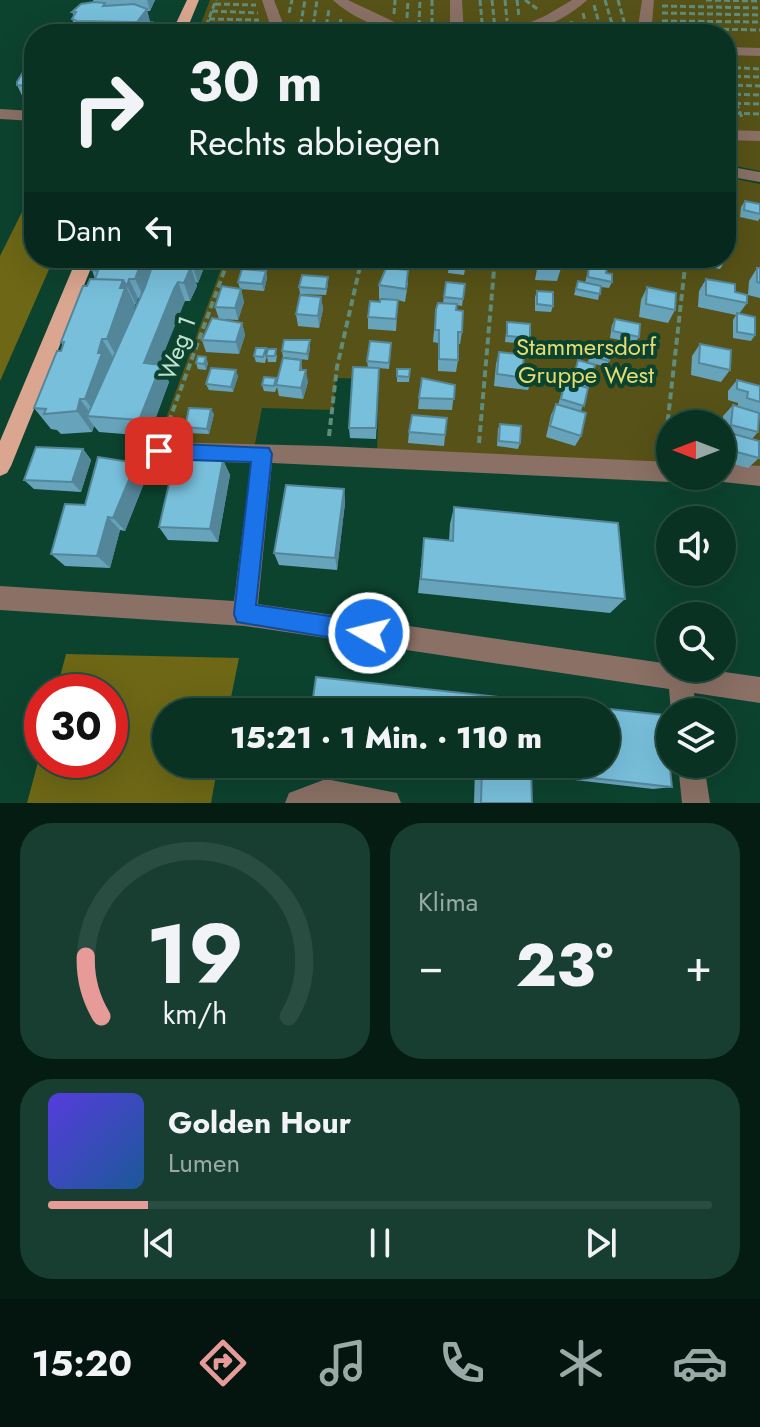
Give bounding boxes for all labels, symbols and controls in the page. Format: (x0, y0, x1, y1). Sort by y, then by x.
text: 30 m (188, 41, 323, 122)
icon: right (56, 56, 160, 160)
text: Rechts abbiegen (188, 116, 441, 168)
icon: left (138, 208, 182, 252)
text: Dann (56, 209, 122, 252)
street label: Weg 1 (149, 311, 205, 385)
park label: Stammersdorf Gruppe West (516, 329, 657, 392)
north arrow (656, 410, 736, 490)
map controls (656, 410, 736, 778)
pin (125, 417, 193, 485)
icon: arrive (137, 429, 181, 473)
button: sound (656, 506, 736, 586)
position arrow (327, 591, 411, 675)
button: search (656, 602, 736, 682)
speed limit sign: 30 (24, 674, 128, 778)
button: layers (656, 698, 736, 778)
text: 15:21 · 1 Min. · 110 m (230, 716, 542, 759)
text: Klima (418, 883, 478, 921)
text: 19 (146, 894, 244, 1014)
text: 23° (516, 922, 613, 1009)
text: − (418, 934, 444, 998)
text: + (685, 934, 712, 998)
text: km/h (163, 993, 227, 1035)
text: Golden Hour (168, 1101, 351, 1144)
text: Lumen (168, 1144, 240, 1182)
icon: previous (137, 1221, 181, 1265)
icon: pause (358, 1221, 402, 1265)
icon: next (579, 1221, 623, 1265)
icon: directions (195, 1335, 251, 1391)
icon: music (315, 1335, 371, 1391)
icon: phone (434, 1335, 490, 1391)
icon: climate (553, 1335, 609, 1391)
icon: car (672, 1335, 728, 1391)
text: 15:20 (32, 1337, 132, 1389)

